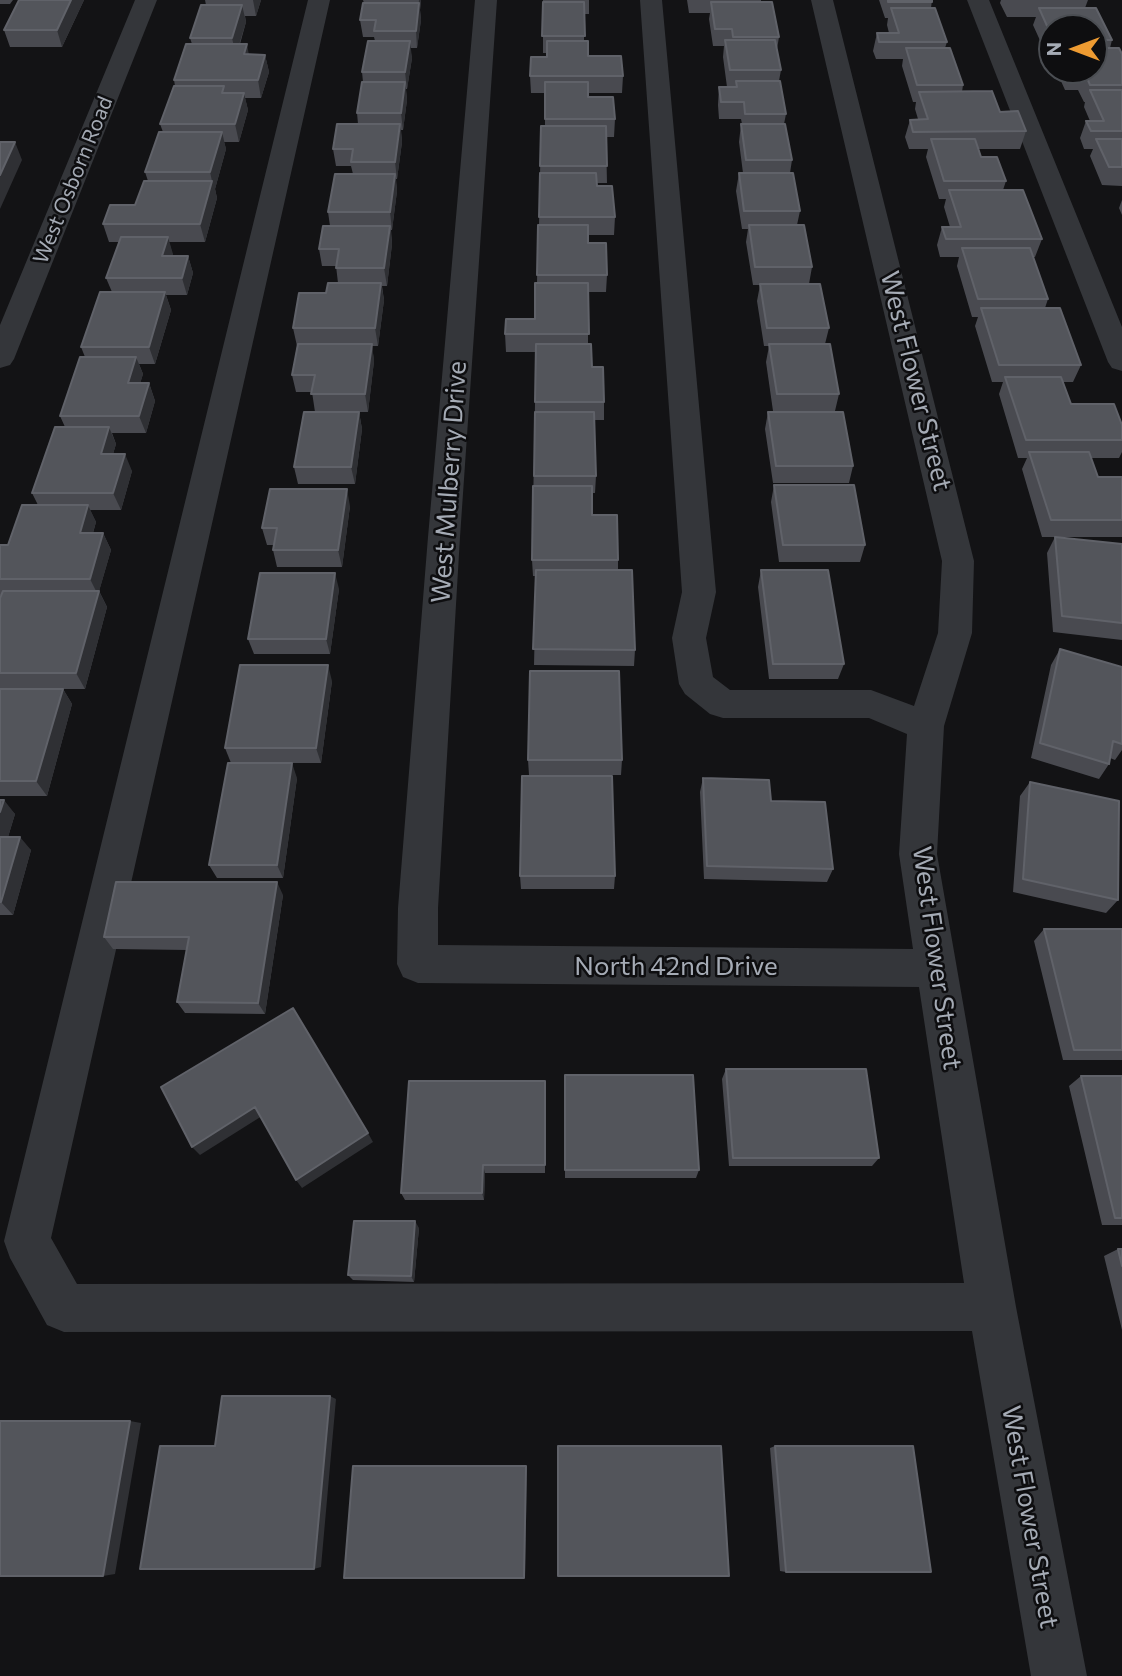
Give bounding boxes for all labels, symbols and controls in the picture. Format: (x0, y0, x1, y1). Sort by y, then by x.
north arrow (1038, 14, 1108, 84)
text: N (1042, 42, 1065, 56)
street label: West Osborn Road (28, 93, 118, 267)
street label: West Flower Street (874, 268, 958, 494)
street label: West Mulberry Drive (425, 360, 473, 604)
street label: West Flower Street (906, 844, 968, 1072)
street label: North 42nd Drive (574, 950, 778, 982)
street label: West Flower Street (995, 1403, 1065, 1631)

